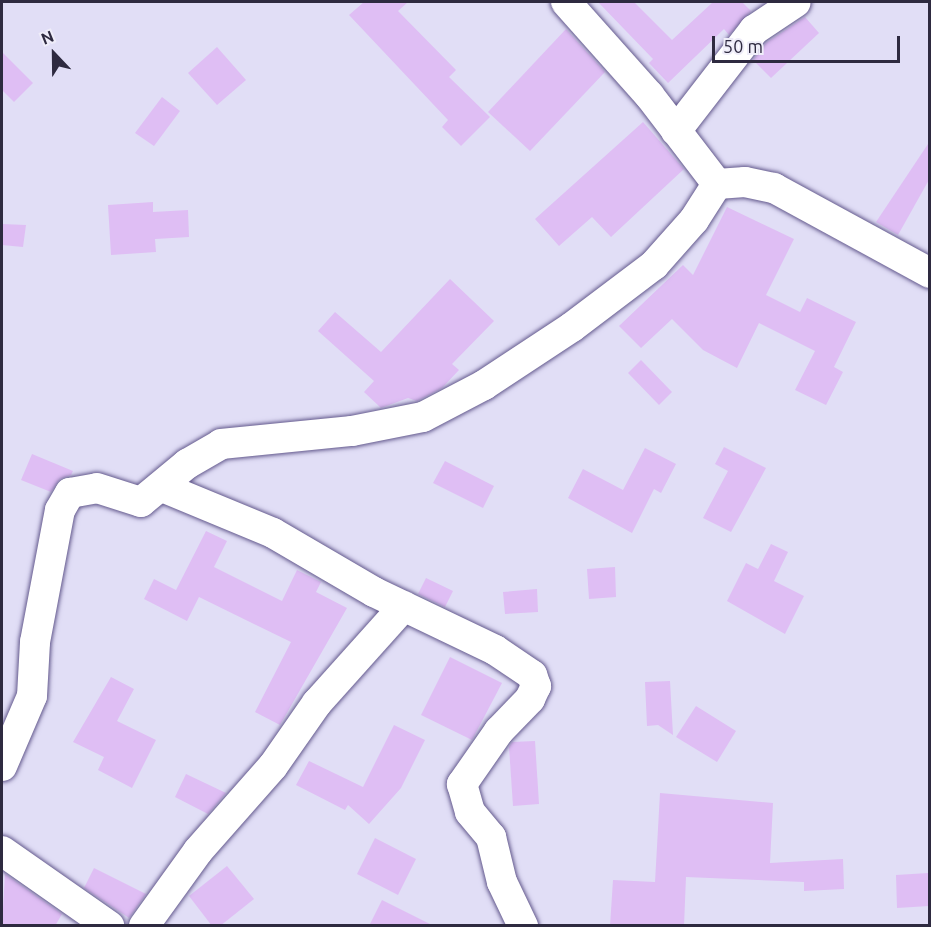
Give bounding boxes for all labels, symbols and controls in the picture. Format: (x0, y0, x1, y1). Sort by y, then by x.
north arrow (24, 24, 84, 84)
scale bar (715, 24, 902, 62)
text: N (38, 27, 56, 48)
text: 50 m (723, 36, 763, 56)

